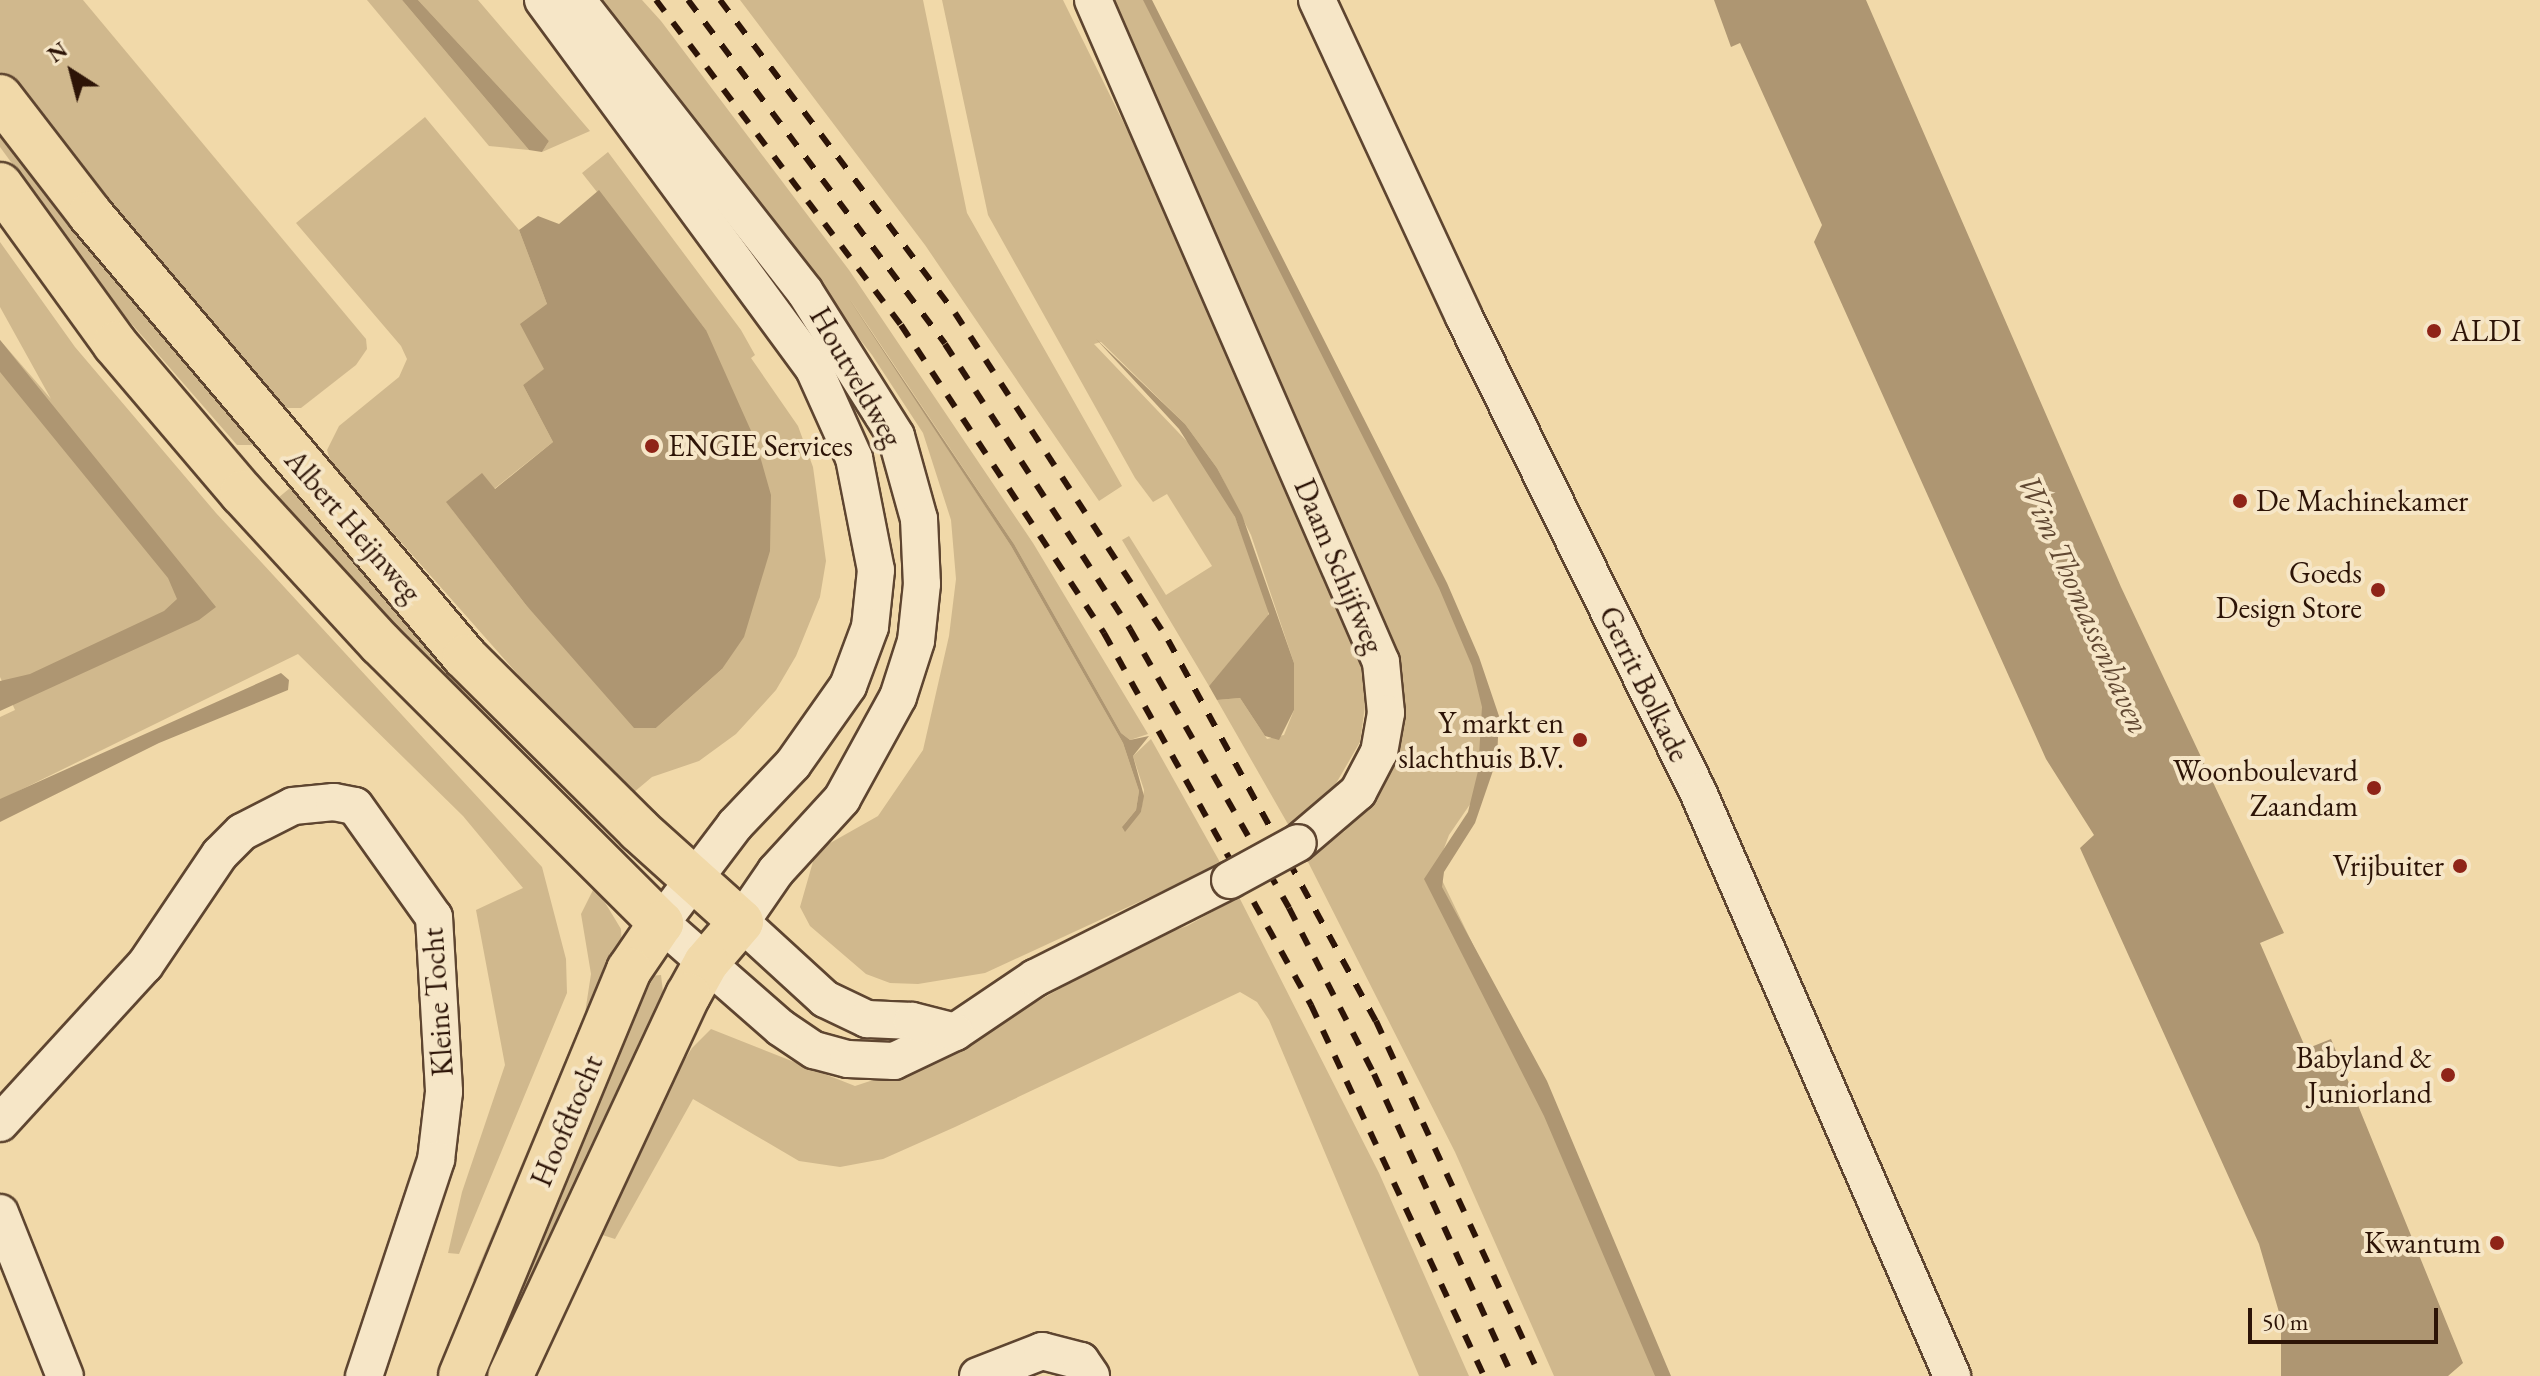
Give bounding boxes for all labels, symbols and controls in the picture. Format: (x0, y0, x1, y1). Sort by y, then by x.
north arrow (32, 32, 112, 112)
text: N (42, 35, 73, 69)
street label: Houtveldweg (802, 301, 910, 453)
place label: ALDI (2450, 313, 2521, 349)
marker: ALDI (2425, 322, 2443, 340)
place label: ENGIE Services (668, 428, 853, 464)
marker: ENGIE Services (643, 437, 661, 455)
street label: Albert Heijnweg (277, 442, 429, 610)
water label: Wim Thomassenhaven (2010, 468, 2158, 740)
street label: Daam Schijfweg (1286, 473, 1392, 659)
place label: De Machinekamer (2256, 483, 2468, 519)
marker: De Machinekamer (2231, 492, 2249, 510)
place label: Goeds Design Store (2216, 555, 2362, 626)
marker: Goeds Design Store (2369, 581, 2387, 599)
street label: Gerrit Bolkade (1591, 600, 1697, 768)
place label: Y markt en slachthuis B.V. (1398, 705, 1564, 776)
marker: Y markt en slachthuis B.V. (1571, 731, 1589, 749)
place label: Woonboulevard Zaandam (2173, 753, 2358, 824)
marker: Woonboulevard Zaandam (2365, 779, 2383, 797)
place label: Vrijbuiter (2333, 848, 2444, 884)
marker: Vrijbuiter (2451, 857, 2469, 875)
street label: Kleine Tocht (415, 926, 461, 1078)
place label: Babyland & Juniorland (2296, 1040, 2432, 1110)
street label: Hoofdtocht (523, 1050, 611, 1192)
marker: Babyland & Juniorland (2439, 1066, 2457, 1084)
place label: Kwantum (2364, 1225, 2481, 1261)
marker: Kwantum (2488, 1234, 2506, 1252)
scale bar (2252, 1292, 2442, 1342)
text: 50 m (2262, 1306, 2309, 1337)

